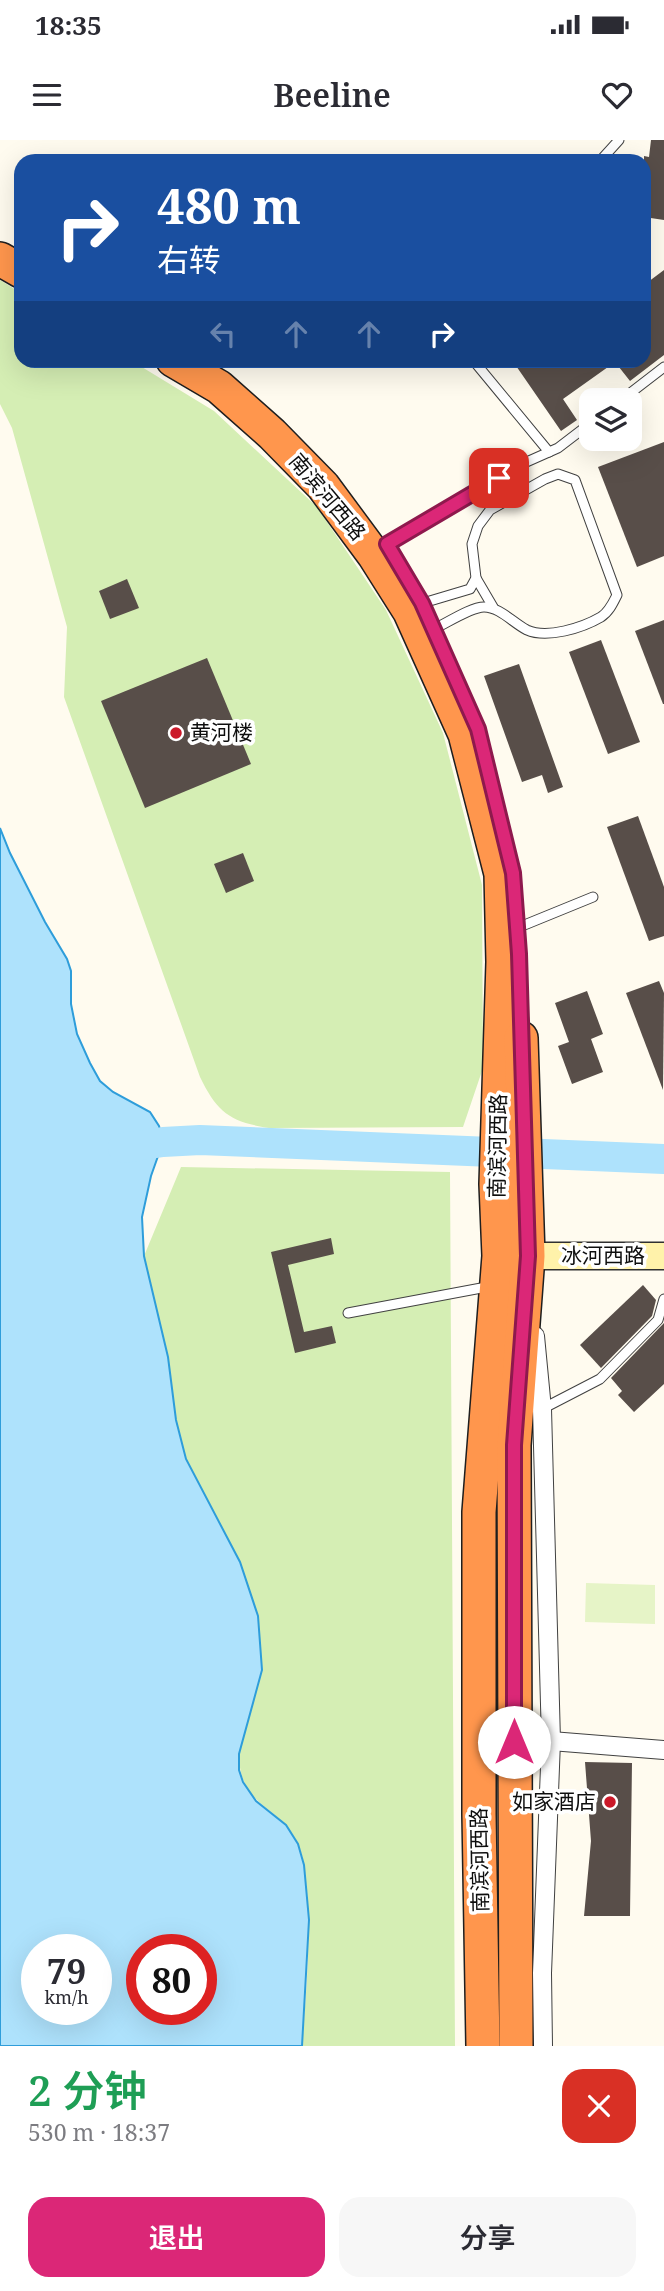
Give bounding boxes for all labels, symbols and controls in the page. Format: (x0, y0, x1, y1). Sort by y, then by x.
text: 18:35 (35, 7, 102, 43)
text: Beeline (273, 73, 391, 116)
icon: menu (28, 76, 66, 114)
icon: heart (598, 76, 636, 114)
text: 480 m (157, 172, 301, 238)
icon: right (42, 182, 133, 273)
text: 右转 (157, 238, 221, 281)
icon: left (204, 315, 242, 353)
icon: ahead (277, 315, 315, 353)
icon: ahead (350, 315, 388, 353)
icon: right (423, 315, 461, 353)
map controls (579, 388, 642, 451)
button: layers (579, 388, 642, 451)
street label: 南滨河西路 (283, 447, 372, 546)
pin (469, 448, 529, 508)
icon: arrive (480, 459, 518, 497)
place label: 黄河楼 (190, 718, 253, 746)
marker: 黄河楼 (168, 725, 184, 741)
street label: 南滨河西路 (482, 1093, 512, 1199)
street label: 冰河西路 (561, 1241, 645, 1269)
position arrow (477, 1705, 551, 1779)
place label: 如家酒店 (512, 1787, 596, 1815)
marker: 如家酒店 (602, 1794, 618, 1810)
street label: 南滨河西路 (464, 1807, 494, 1913)
speed limit sign: 80 (126, 1934, 217, 2025)
text: 79 (47, 1947, 86, 1994)
text: km/h (44, 1985, 89, 2009)
text: 2 分钟 (28, 2061, 147, 2118)
button: close (562, 2069, 636, 2143)
text: 530 m · 18:37 (28, 2116, 170, 2148)
button: 退出 (28, 2197, 325, 2277)
button: 分享 (339, 2197, 636, 2277)

